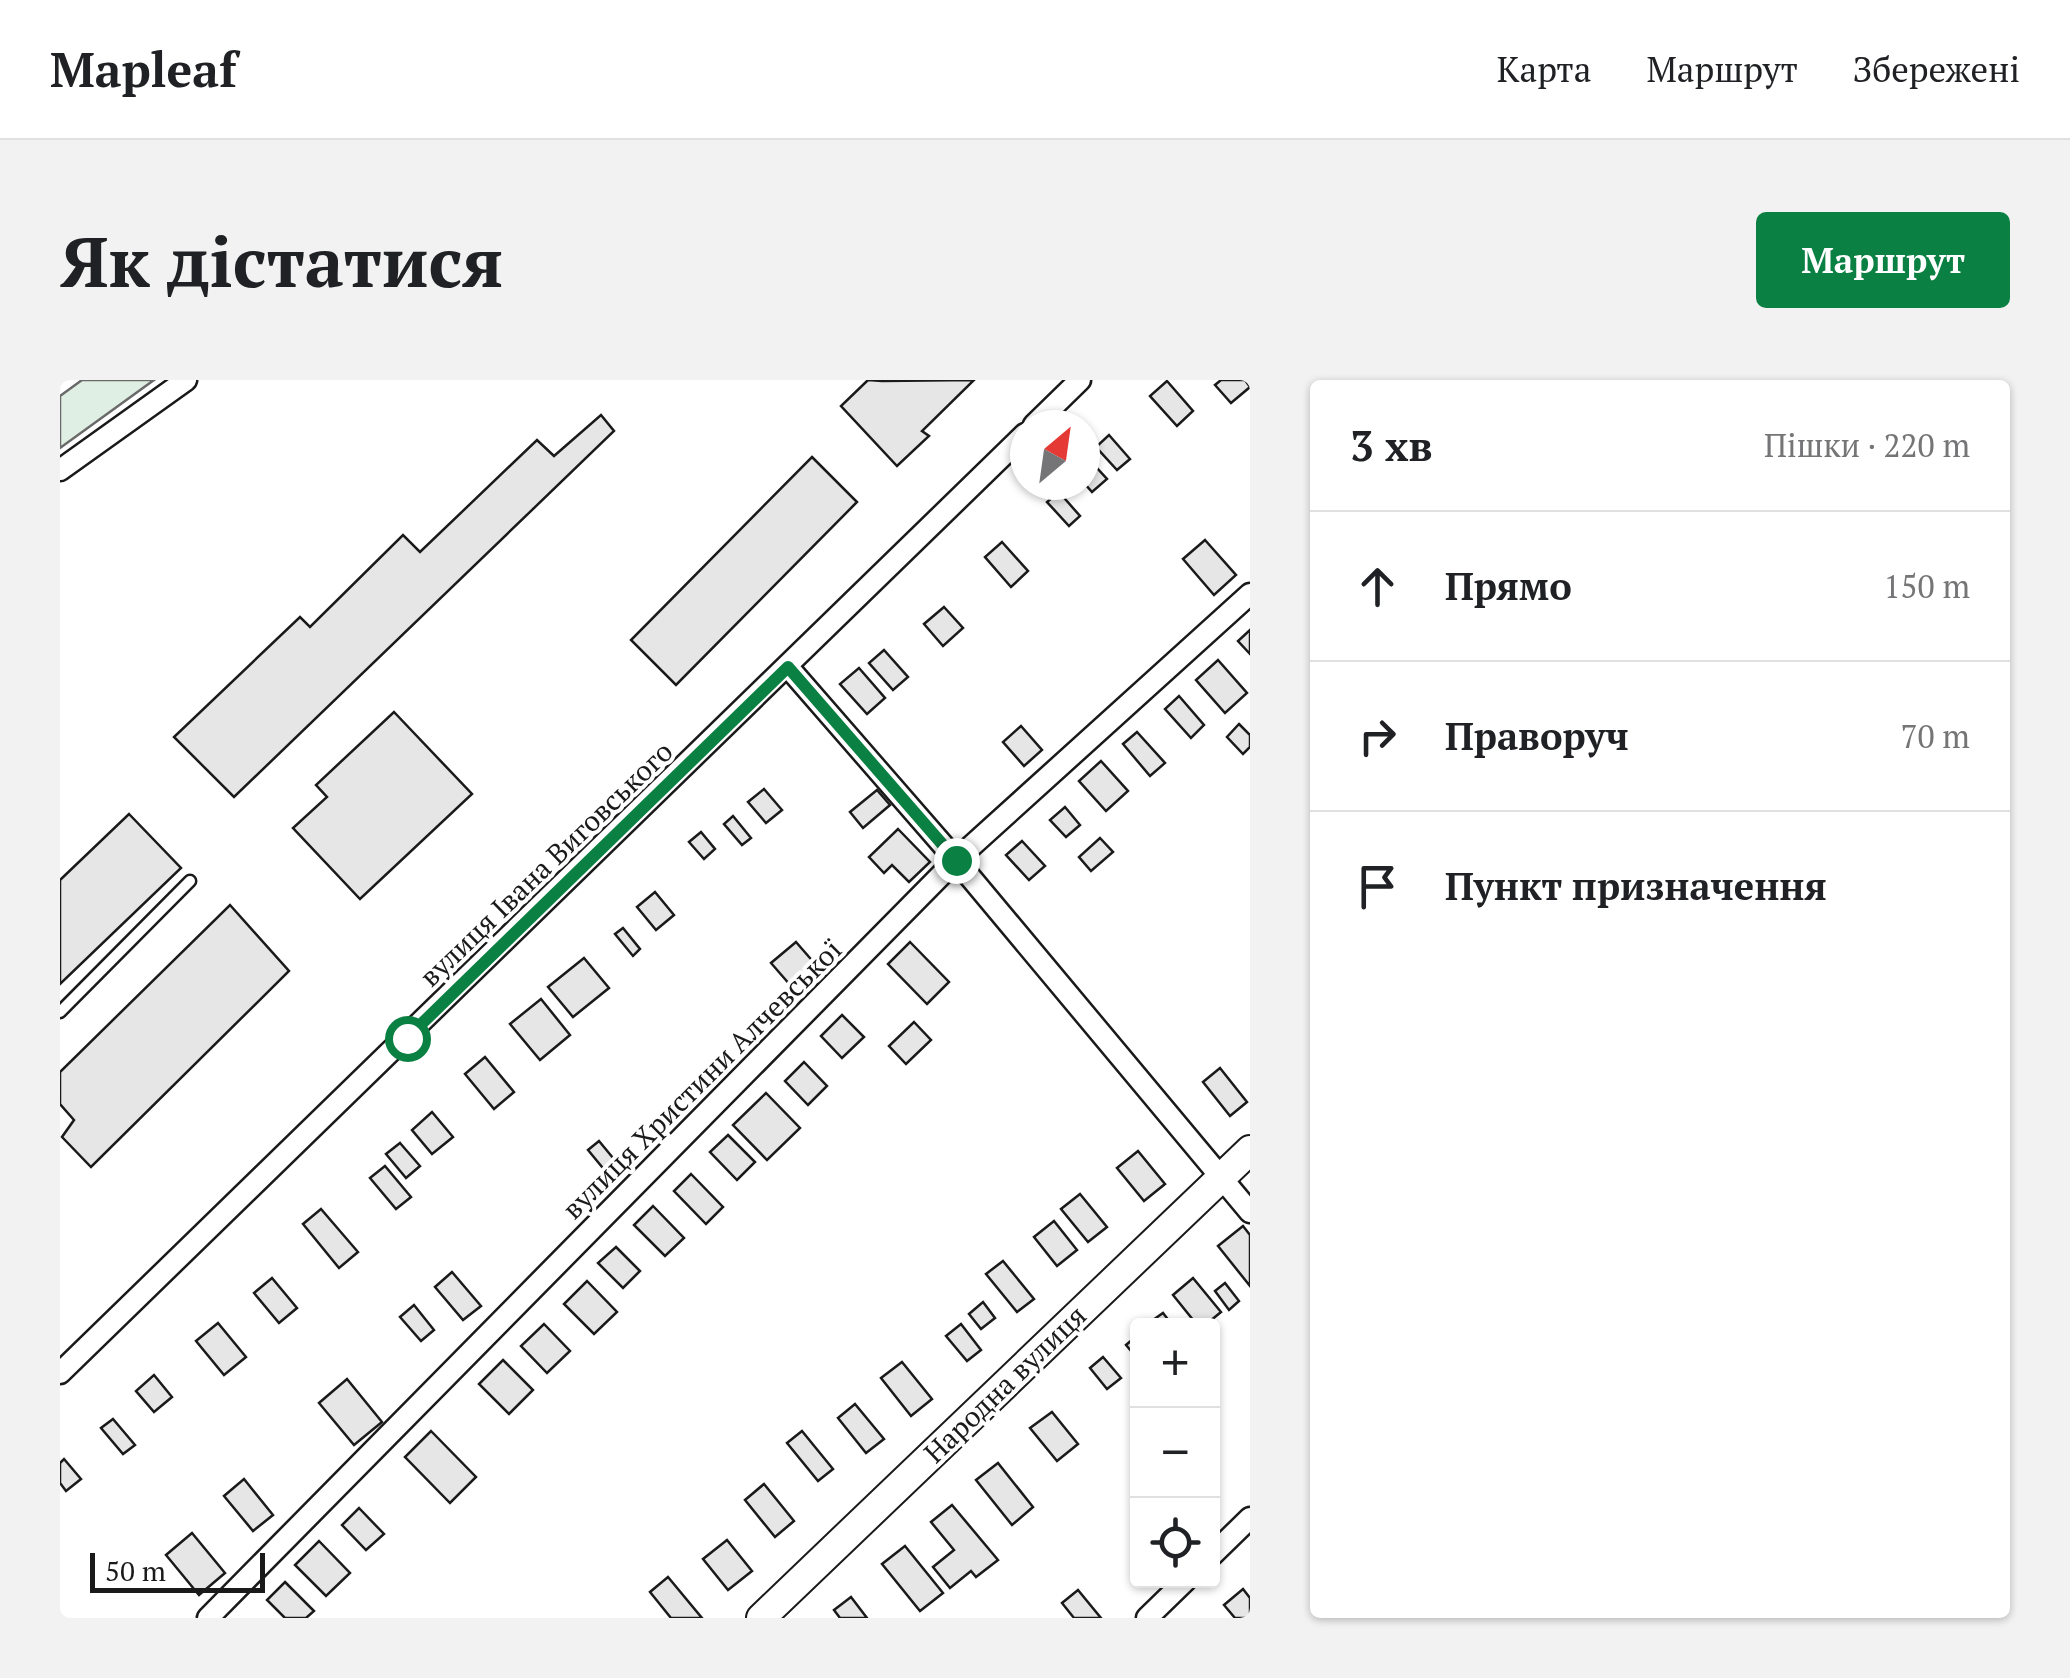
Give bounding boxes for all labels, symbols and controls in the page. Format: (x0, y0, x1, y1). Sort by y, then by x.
text: Mapleaf (50, 37, 237, 101)
text: Карта (1497, 46, 1591, 92)
text: Маршрут (1646, 46, 1798, 92)
text: Збережені (1853, 46, 2020, 92)
button: Маршрут (1756, 212, 2010, 308)
text: Як дістатися (60, 214, 503, 307)
north arrow (1010, 410, 1100, 500)
text: 3 хв (1350, 417, 1433, 473)
text: Пішки · 220 m (1764, 424, 1970, 466)
icon: ahead (1350, 559, 1405, 614)
text: Прямо (1445, 561, 1572, 611)
text: 150 m (1883, 565, 1970, 607)
icon: right (1350, 709, 1405, 764)
text: Праворуч (1445, 711, 1629, 761)
text: 70 m (1900, 715, 1970, 757)
street label: вулиця Івана Виговського (411, 733, 680, 994)
route end (934, 838, 980, 884)
icon: arrive (1350, 859, 1405, 914)
text: Пункт призначення (1445, 861, 1827, 911)
street label: вулиця Христини Алчевської (554, 931, 850, 1227)
route start (385, 1016, 431, 1062)
street label: Народна вулиця (916, 1297, 1094, 1471)
map controls (1130, 1318, 1220, 1588)
button: + (1130, 1318, 1220, 1408)
button: − (1130, 1408, 1220, 1498)
button: locate (1130, 1498, 1220, 1588)
scale bar (90, 1548, 265, 1592)
text: 50 m (105, 1552, 166, 1589)

